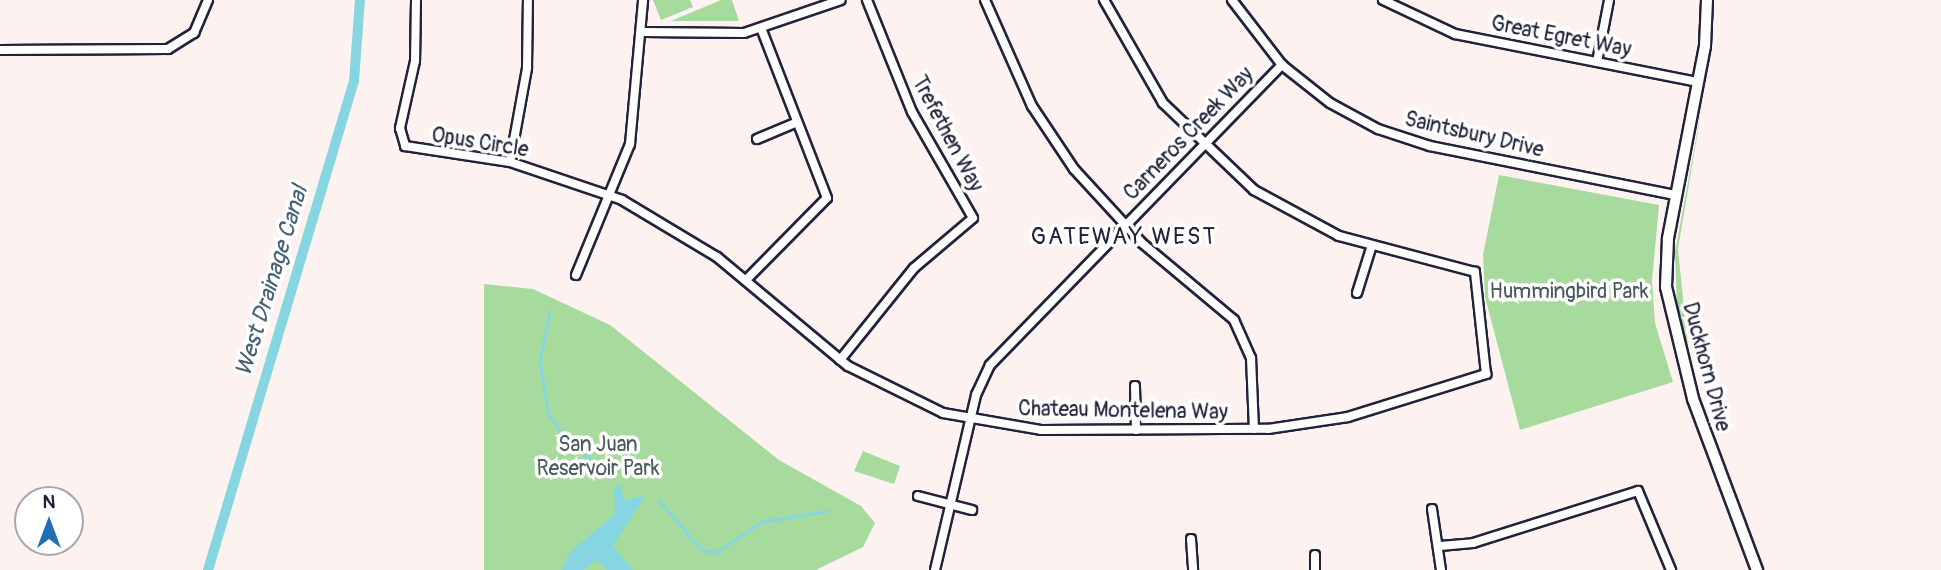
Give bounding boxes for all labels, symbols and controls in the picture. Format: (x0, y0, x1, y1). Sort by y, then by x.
street label: Great Egret Way (1489, 11, 1633, 63)
street label: Carneros Creek Way (1119, 62, 1259, 206)
street label: Trefethen Way (906, 72, 988, 196)
street label: Saintsbury Drive (1402, 107, 1546, 163)
street label: Opus Circle (430, 123, 530, 163)
water label: West Drainage Canal (230, 182, 314, 380)
district label: GATEWAY WEST (1032, 223, 1216, 251)
park label: Hummingbird Park (1489, 279, 1649, 305)
street label: Duckhorn Drive (1677, 300, 1735, 434)
street label: Chateau Montelena Way (1018, 397, 1228, 425)
park label: San Juan Reservoir Park (536, 432, 660, 482)
north arrow (14, 486, 84, 556)
text: N (43, 490, 55, 514)

